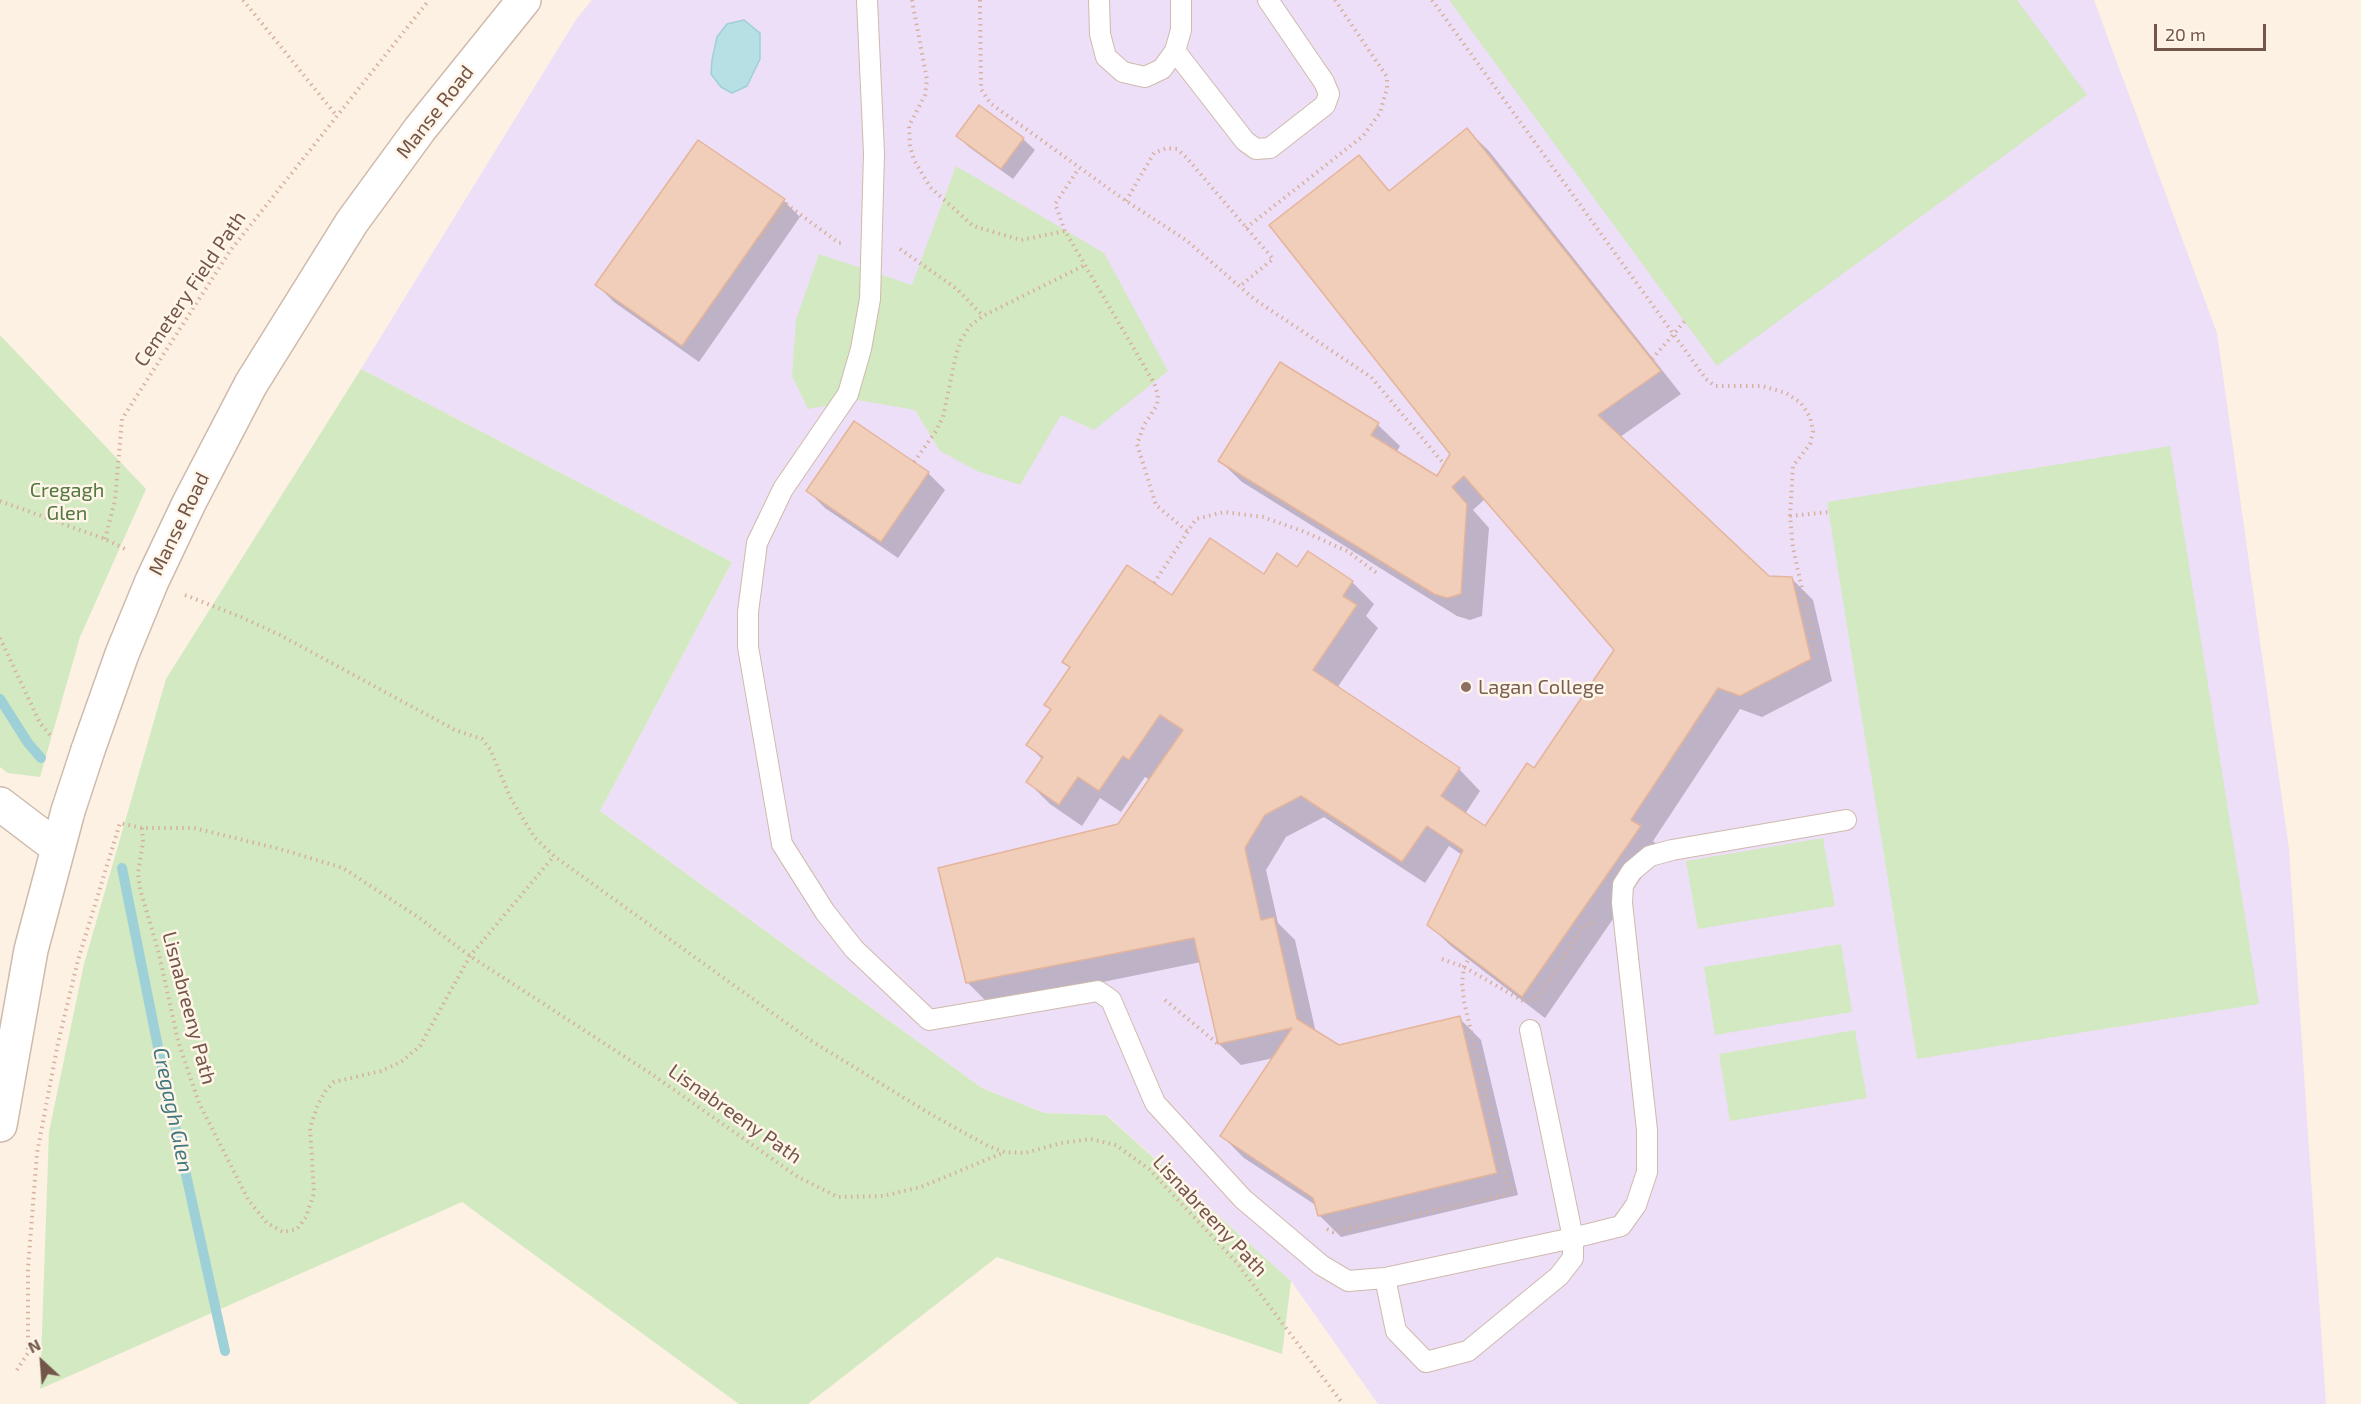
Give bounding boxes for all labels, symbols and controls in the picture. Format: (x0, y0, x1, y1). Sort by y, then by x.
scale bar (2157, 12, 2270, 50)
text: 20 m (2165, 23, 2206, 45)
street label: Manse Road (391, 61, 479, 163)
street label: Cemetery Field Path (129, 207, 251, 371)
street label: Manse Road (144, 469, 214, 579)
park label: Cregagh Glen (30, 478, 104, 525)
place label: Lagan College (1478, 675, 1605, 699)
marker: Lagan College (1459, 680, 1473, 694)
street label: Lisnabreeny Path (157, 929, 221, 1087)
water label: Cregagh Glen (147, 1045, 199, 1175)
street label: Lisnabreeny Path (664, 1059, 806, 1169)
street label: Lisnabreeny Path (1148, 1150, 1272, 1282)
north arrow (12, 1332, 72, 1392)
text: N (25, 1334, 43, 1356)

